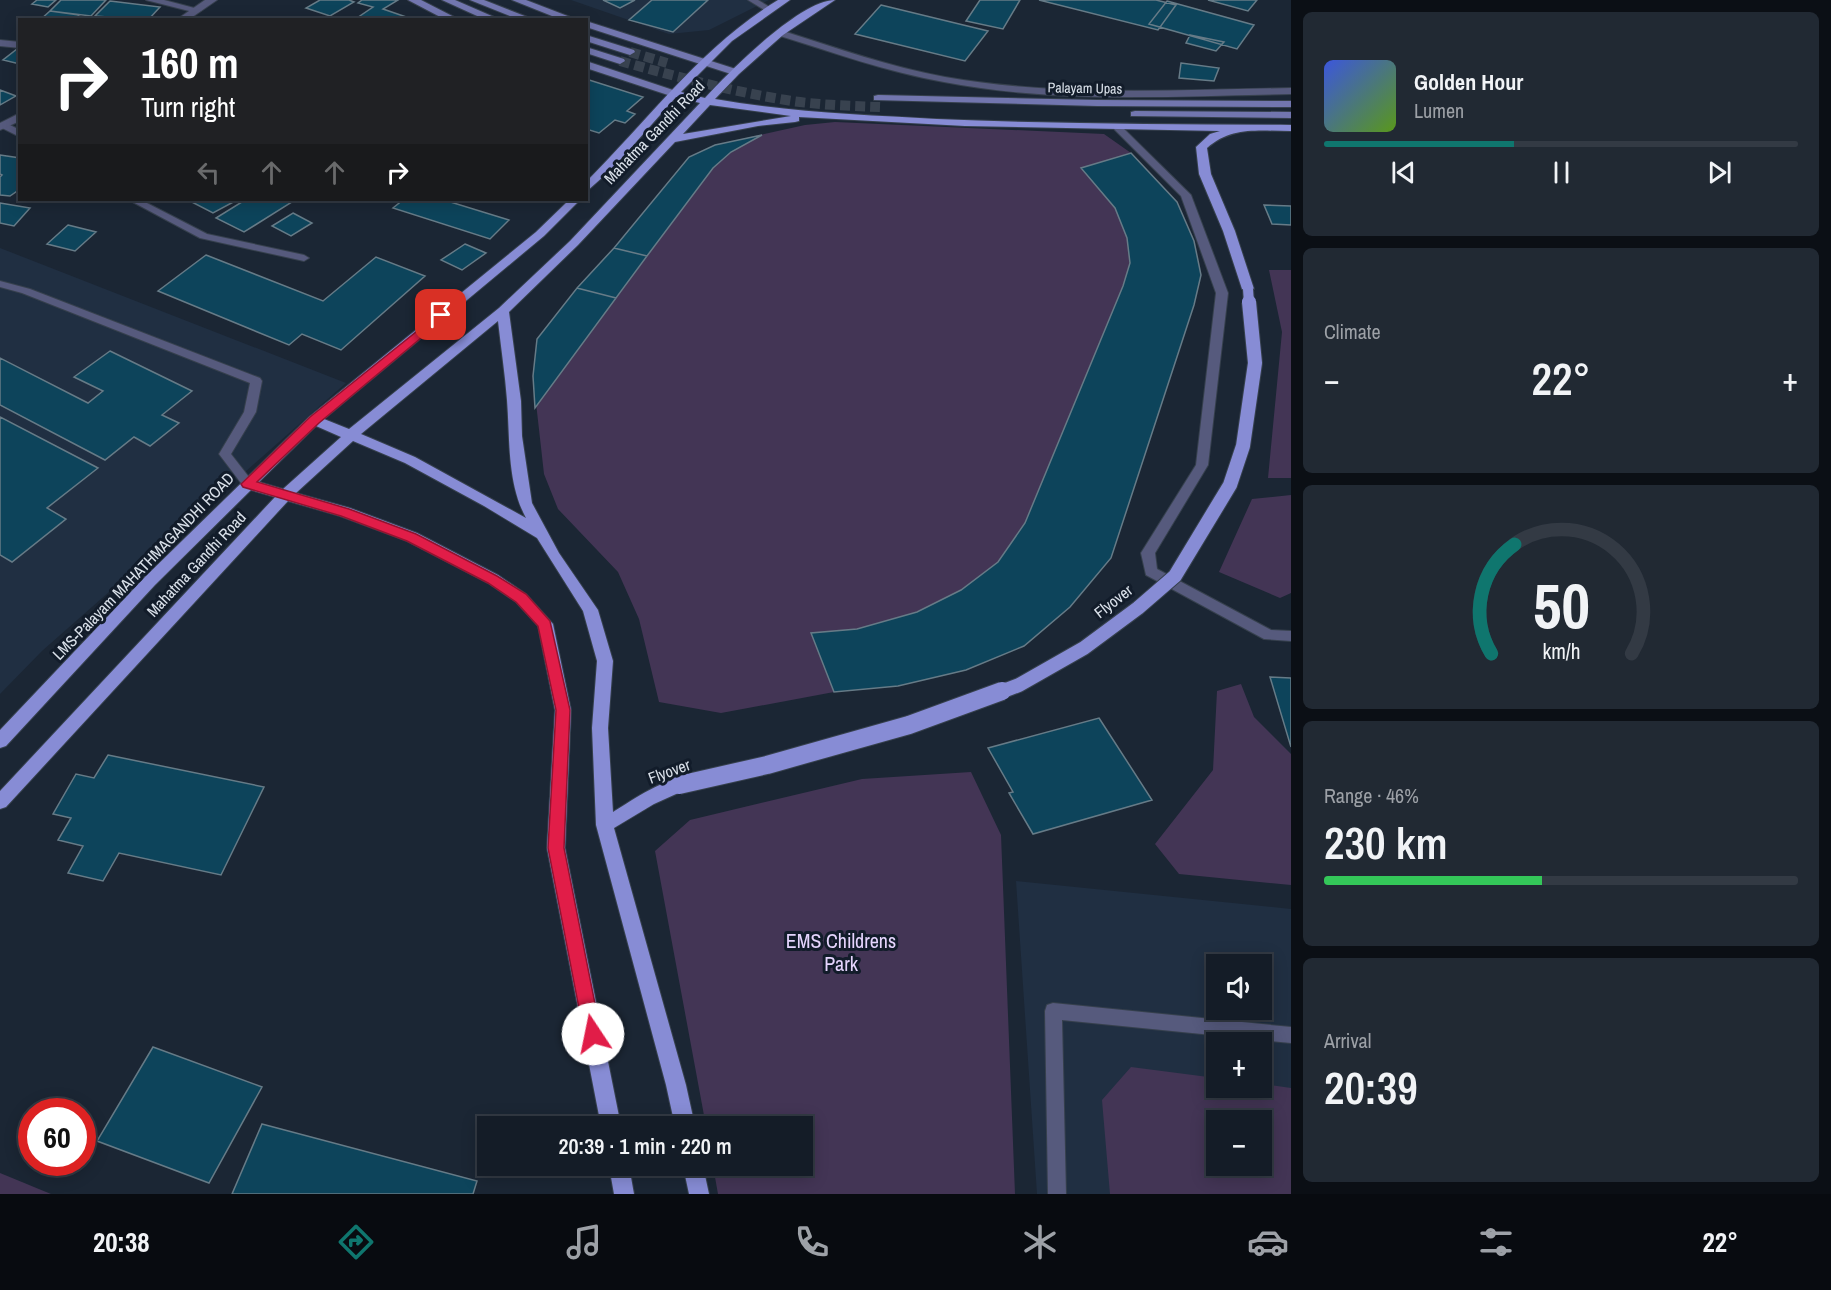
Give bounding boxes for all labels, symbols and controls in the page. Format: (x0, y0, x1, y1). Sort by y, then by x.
text: 160 m (141, 35, 239, 91)
icon: right (42, 42, 120, 120)
text: Golden Hour (1414, 67, 1523, 97)
street label: Mahatma Gandhi Road (599, 75, 709, 189)
street label: Palayam Upas (1048, 78, 1123, 98)
text: Turn right (141, 89, 235, 125)
text: Lumen (1414, 97, 1464, 124)
icon: left (192, 156, 225, 189)
icon: ahead (255, 156, 288, 189)
icon: ahead (318, 156, 351, 189)
icon: right (381, 156, 414, 189)
icon: previous (1387, 156, 1420, 189)
icon: pause (1545, 156, 1578, 189)
icon: next (1703, 156, 1736, 189)
pin (415, 289, 466, 340)
icon: arrive (424, 298, 457, 331)
text: Climate (1324, 318, 1381, 345)
text: 22° (1531, 348, 1591, 409)
text: − (1324, 357, 1340, 401)
text: + (1782, 357, 1798, 401)
street label: LMS-Palayam MAHATHMAGANDHI ROAD (47, 467, 239, 665)
street label: Mahatma Gandhi Road (141, 507, 251, 621)
text: 50 (1533, 563, 1589, 647)
street label: Flyover (1089, 579, 1137, 623)
text: km/h (1542, 637, 1580, 666)
street label: Flyover (645, 753, 694, 789)
text: Range · 46% (1324, 782, 1419, 809)
text: 230 km (1324, 812, 1448, 873)
park label: EMS Childrens Park (786, 927, 896, 977)
map controls (1206, 954, 1272, 1176)
button: sound (1206, 954, 1272, 1020)
position arrow (561, 1002, 625, 1066)
text: Arrival (1324, 1027, 1371, 1054)
button: + (1206, 1032, 1272, 1098)
text: 20:39 (1324, 1057, 1418, 1118)
speed limit sign: 60 (18, 1098, 96, 1176)
button: − (1206, 1110, 1272, 1176)
text: 20:39 · 1 min · 220 m (558, 1131, 732, 1161)
icon: directions (335, 1221, 377, 1263)
icon: music (563, 1221, 605, 1263)
icon: phone (791, 1221, 833, 1263)
icon: climate (1019, 1221, 1061, 1263)
icon: car (1247, 1221, 1289, 1263)
icon: filters (1475, 1221, 1517, 1263)
text: 20:38 (93, 1224, 150, 1260)
text: 22° (1703, 1224, 1738, 1260)

